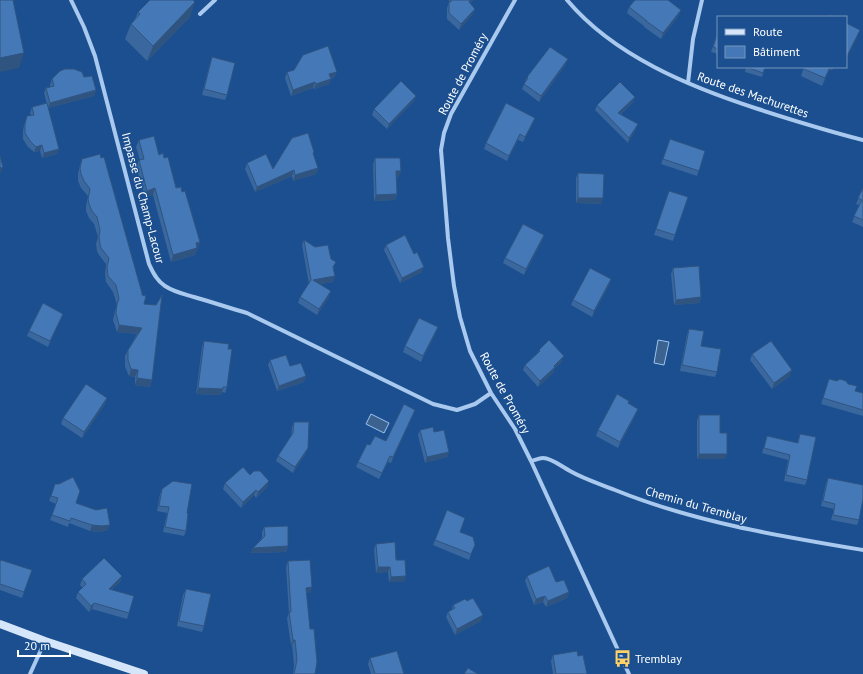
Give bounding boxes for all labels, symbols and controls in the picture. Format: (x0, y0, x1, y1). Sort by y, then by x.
legend (717, 16, 847, 68)
text: Route (753, 24, 783, 39)
street label: Route de Proméry (435, 30, 491, 117)
text: Bâtiment (753, 44, 800, 59)
street label: Route des Machurettes (696, 68, 811, 121)
street label: Impasse du Champ-Lacour (119, 131, 168, 265)
street label: Route de Proméry (477, 349, 534, 436)
street label: Chemin du Tremblay (644, 483, 749, 526)
scale bar (18, 632, 70, 658)
text: 20 m (24, 638, 50, 653)
bus stop icon: Tremblay (612, 649, 632, 669)
place label: Tremblay (635, 651, 682, 666)

